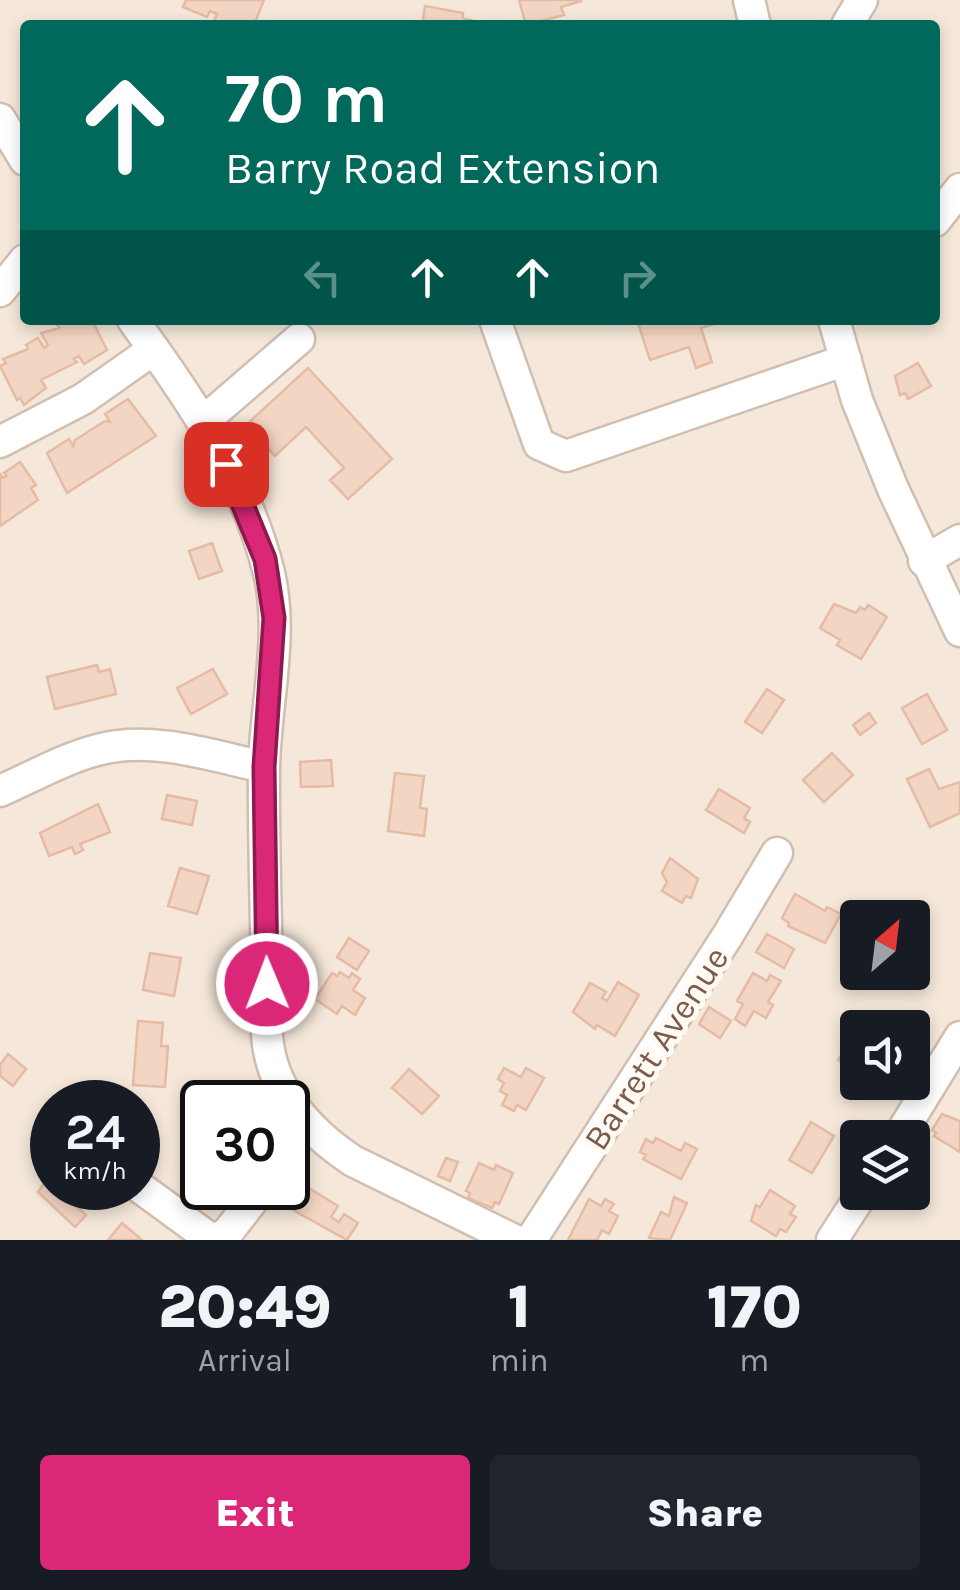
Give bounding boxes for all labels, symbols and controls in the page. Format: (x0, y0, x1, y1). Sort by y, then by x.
text: 70 m (225, 58, 388, 140)
icon: ahead (60, 60, 190, 190)
text: Barry Road Extension (225, 142, 661, 194)
icon: left (295, 250, 350, 305)
icon: ahead (400, 250, 455, 305)
icon: ahead (505, 250, 560, 305)
icon: right (610, 250, 665, 305)
pin (184, 422, 269, 507)
icon: arrive (199, 437, 254, 492)
north arrow (840, 900, 930, 990)
map controls (840, 900, 930, 1210)
position arrow (215, 932, 319, 1036)
street label: Barrett Avenue (575, 939, 737, 1158)
button: sound (840, 1010, 930, 1100)
speed limit sign: 30 (180, 1080, 310, 1210)
text: 24 (65, 1103, 125, 1162)
button: layers (840, 1120, 930, 1210)
text: km/h (63, 1156, 127, 1185)
text: 20:49 (158, 1272, 332, 1342)
text: 1 (508, 1272, 531, 1342)
text: 170 (707, 1272, 802, 1342)
text: Arrival (198, 1342, 292, 1379)
text: min (490, 1342, 549, 1379)
text: m (739, 1342, 769, 1379)
button: Exit (40, 1455, 470, 1570)
button: Share (490, 1455, 920, 1570)

